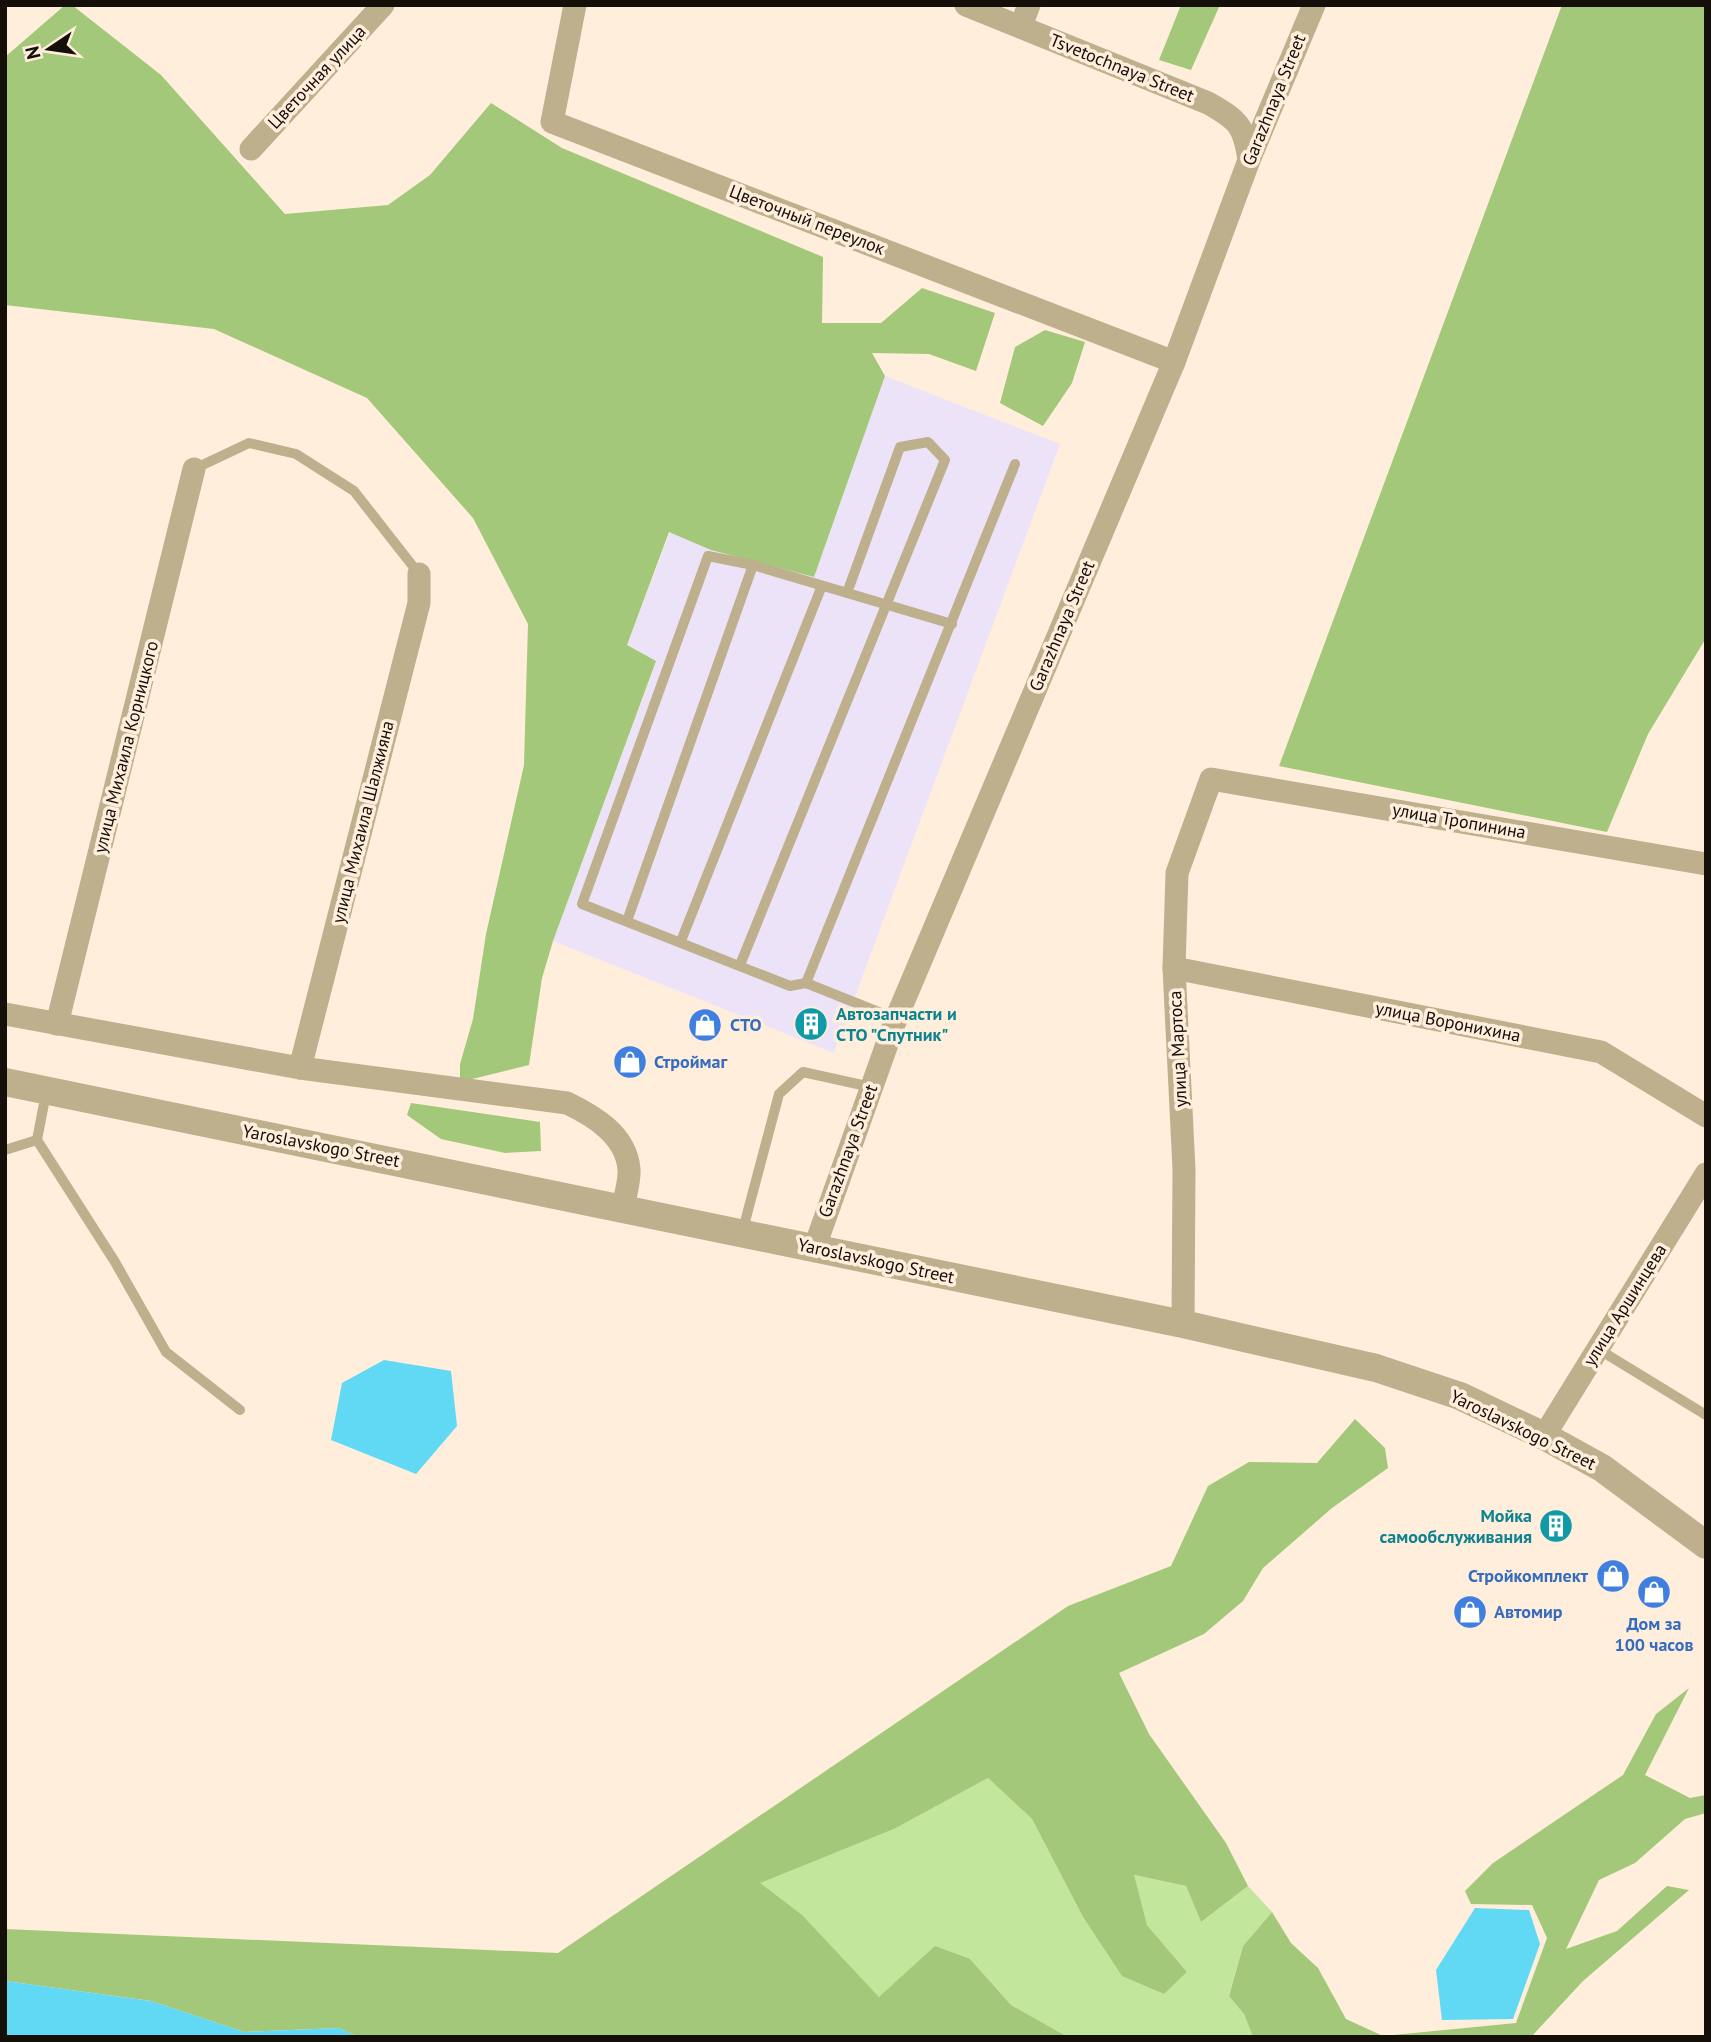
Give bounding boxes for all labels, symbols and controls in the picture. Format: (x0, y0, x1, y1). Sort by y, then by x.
north arrow (14, 14, 84, 84)
street label: Цветочная улица (263, 20, 371, 133)
street label: Tsvetochnaya Street (1047, 28, 1198, 107)
street label: Garazhnaya Street (1237, 31, 1310, 169)
text: N (19, 44, 46, 62)
street label: Цветочный переулок (726, 179, 889, 260)
street label: Garazhnaya Street (1024, 557, 1099, 695)
street label: улица Михаила Корницкого (88, 638, 163, 856)
street label: улица Михаила Шалжияна (326, 718, 399, 926)
street label: улица Тропинина (1391, 797, 1528, 844)
street label: улица Мартоса (1163, 990, 1192, 1108)
street label: улица Воронихина (1374, 996, 1523, 1047)
place label: Автозапчасти и СТО "Спутник" (836, 1002, 957, 1046)
building icon: Автозапчасти и СТО "Спутник" (792, 1005, 830, 1043)
shop icon: СТО (686, 1006, 724, 1044)
place label: СТО (730, 1013, 762, 1036)
shop icon: Строймаг (611, 1043, 649, 1081)
place label: Строймаг (654, 1050, 727, 1073)
street label: Garazhnaya Street (813, 1081, 882, 1220)
street label: Yaroslavskogo Street (241, 1119, 402, 1172)
street label: Yaroslavskogo Street (796, 1233, 957, 1288)
street label: улица Аршинцева (1578, 1239, 1671, 1370)
street label: Yaroslavskogo Street (1446, 1384, 1600, 1475)
place label: Мойка самообслуживания (1379, 1504, 1532, 1548)
building icon: Мойка самообслуживания (1537, 1507, 1575, 1545)
shop icon: Стройкомплект (1594, 1557, 1632, 1595)
place label: Стройкомплект (1468, 1564, 1588, 1587)
shop icon: Дом за 100 часов (1635, 1573, 1673, 1611)
shop icon: Автомир (1451, 1593, 1489, 1631)
place label: Автомир (1494, 1600, 1563, 1623)
place label: Дом за 100 часов (1614, 1612, 1694, 1656)

